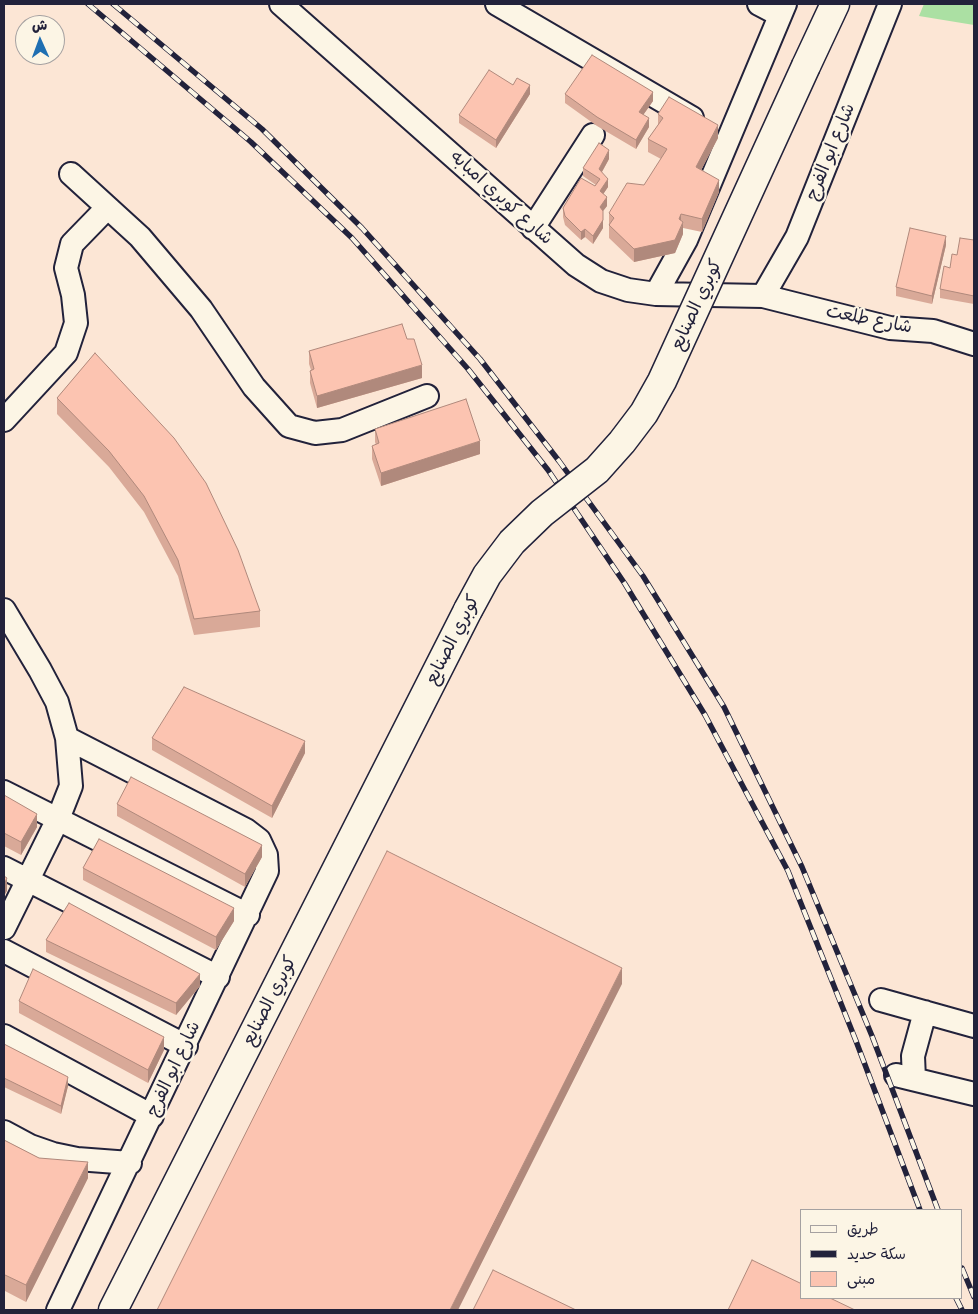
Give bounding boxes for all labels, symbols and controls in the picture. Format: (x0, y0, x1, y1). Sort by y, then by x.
text: ش (31, 13, 48, 38)
north arrow (15, 15, 65, 65)
street label: شارع ابو الفرج (802, 100, 860, 204)
street label: شارع كوبري امبابه (445, 146, 557, 250)
street label: كوبري الصنايع (667, 256, 727, 354)
street label: شارع طلعت (824, 301, 914, 339)
street label: كوبري الصنايع (421, 591, 485, 689)
street label: كوبري الصنايع (238, 952, 302, 1050)
street label: شارع ابو الفرج (142, 1018, 206, 1120)
legend (800, 1209, 963, 1299)
text: طريق (847, 1216, 879, 1242)
text: سكة حديد (847, 1241, 906, 1267)
text: مبنى (847, 1266, 875, 1292)

